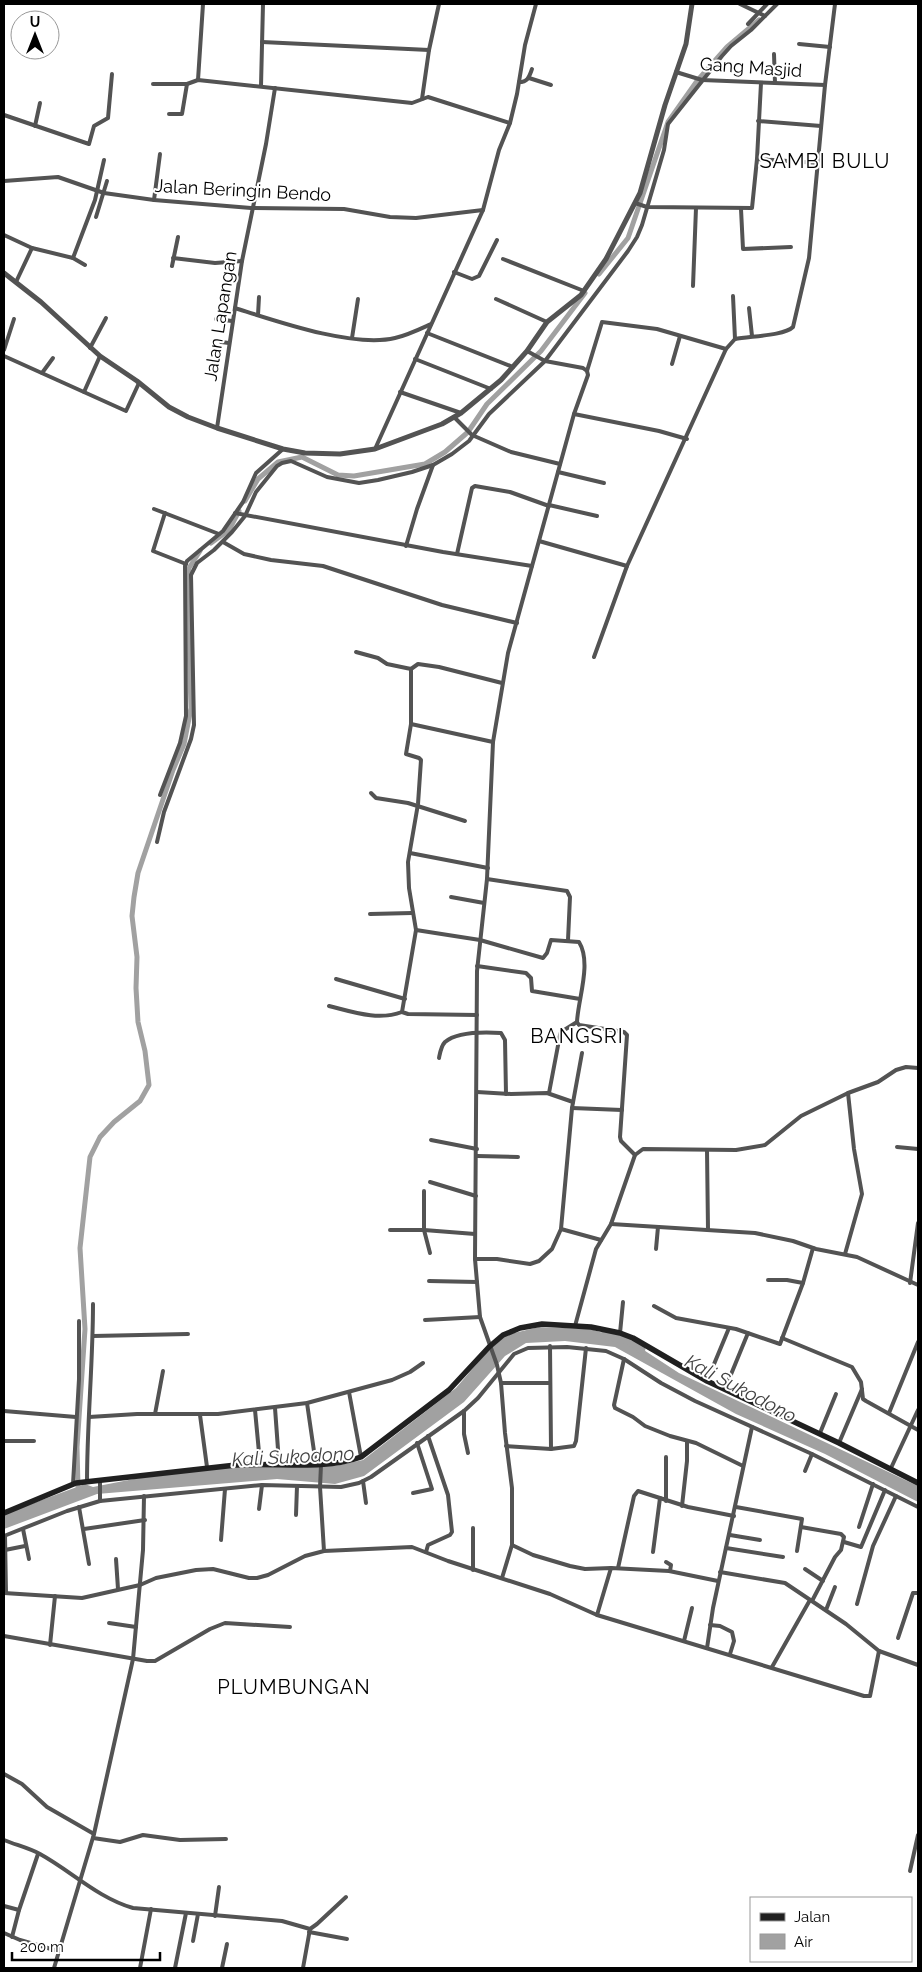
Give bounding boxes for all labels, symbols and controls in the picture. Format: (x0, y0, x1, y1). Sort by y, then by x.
north arrow (10, 10, 60, 60)
text: U (30, 14, 40, 30)
street label: Gang Masjid (699, 53, 803, 81)
district label: SAMBI BULU (760, 149, 890, 173)
street label: Jalan Beringin Bendo (154, 175, 332, 205)
street label: Jalan Lapangan (199, 250, 241, 382)
district label: BANGSRI (530, 1024, 624, 1048)
water label: Kali Sukodono (682, 1349, 800, 1427)
water label: Kali Sukodono (231, 1442, 355, 1470)
district label: PLUMBUNGAN (217, 1675, 371, 1699)
legend (750, 1897, 912, 1962)
text: Jalan (794, 1908, 830, 1926)
scale bar (12, 1930, 160, 1962)
text: Air (794, 1933, 813, 1951)
text: 200 m (20, 1938, 64, 1956)

